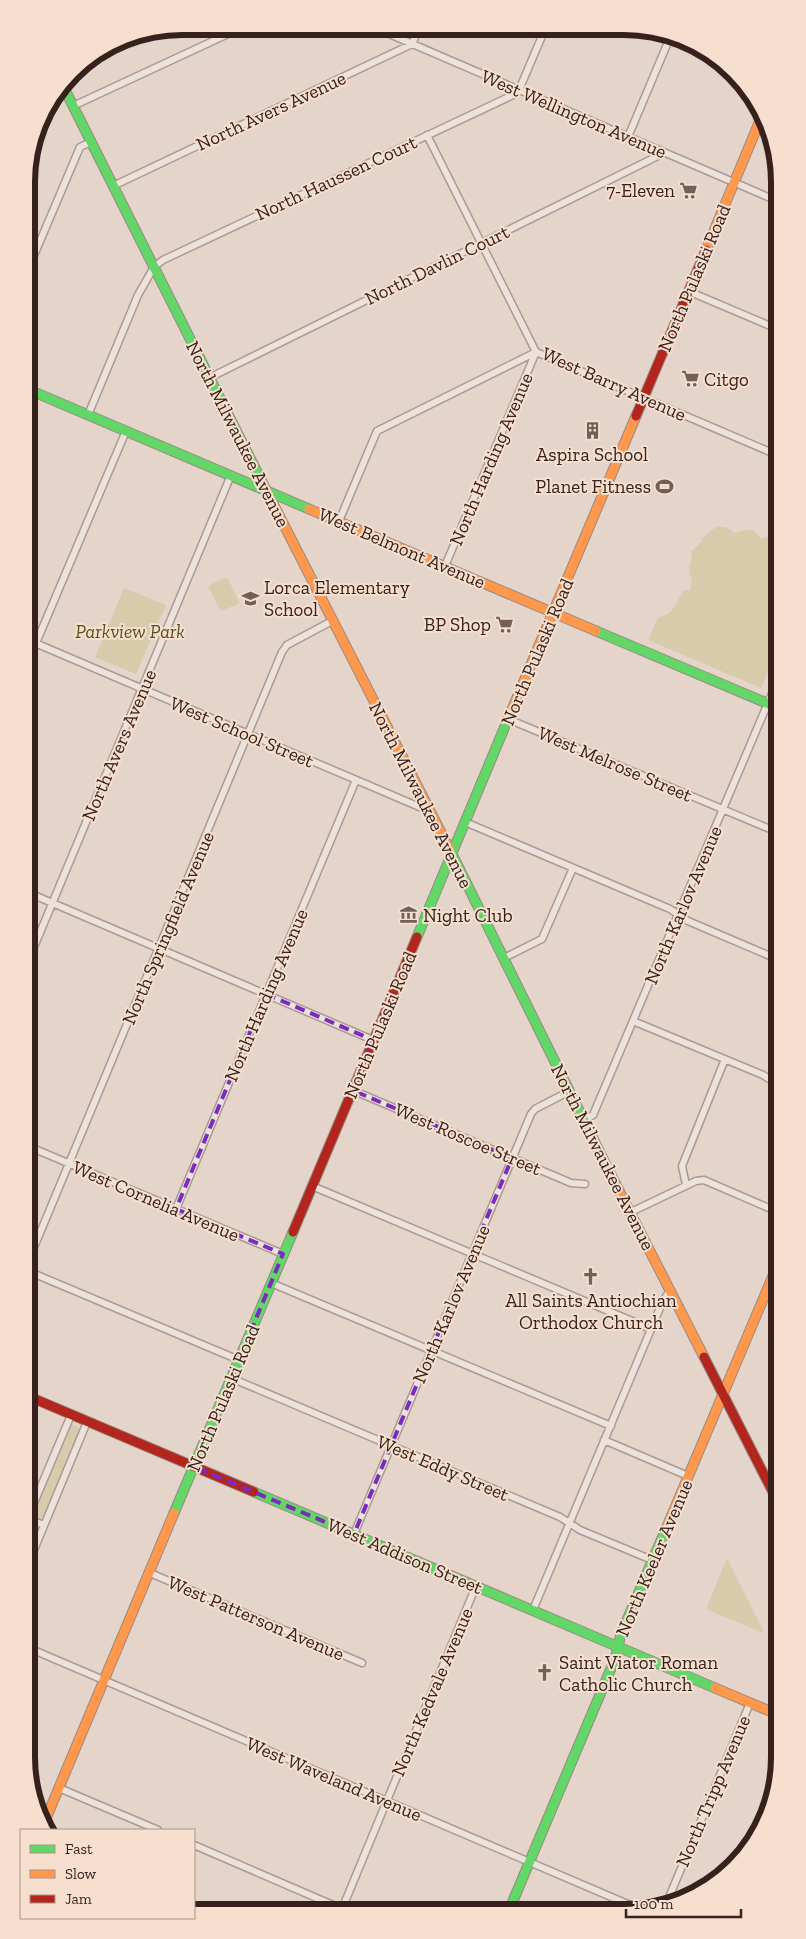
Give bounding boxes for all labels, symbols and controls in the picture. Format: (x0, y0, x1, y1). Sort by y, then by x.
street label: West Wellington Avenue (478, 65, 670, 163)
street label: North Avers Avenue (192, 66, 350, 156)
street label: North Haussen Court (252, 130, 420, 226)
place label: 7-Eleven (606, 179, 675, 202)
supermarket icon: 7-Eleven (679, 180, 699, 200)
street label: North Pulaski Road (653, 200, 736, 355)
street label: North Davlin Court (361, 220, 513, 310)
street label: North Milwaukee Avenue (181, 337, 295, 531)
street label: West Barry Avenue (538, 342, 690, 426)
place label: Citgo (704, 368, 749, 391)
street label: North Harding Avenue (444, 369, 538, 549)
supermarket icon: Citgo (680, 369, 700, 389)
building icon: Aspira School (582, 421, 602, 441)
place label: Aspira School (536, 443, 648, 466)
place label: Planet Fitness (535, 475, 651, 498)
sports icon: Planet Fitness (655, 476, 675, 496)
street label: West Belmont Avenue (315, 502, 489, 594)
street label: North Pulaski Road (496, 574, 579, 729)
place label: Lorca Elementary School (264, 576, 410, 621)
school or university icon: Lorca Elementary School (240, 588, 260, 608)
place label: BP Shop (424, 613, 491, 636)
supermarket icon: BP Shop (495, 614, 515, 634)
park label: Parkview Park (75, 620, 185, 643)
street label: North Avers Avenue (77, 666, 161, 824)
street label: West School Street (167, 691, 317, 773)
street label: North Milwaukee Avenue (364, 698, 478, 892)
street label: West Melrose Street (534, 721, 696, 807)
street label: North Karlov Avenue (639, 822, 727, 988)
street label: North Springfield Avenue (117, 828, 219, 1028)
place label: Night Club (423, 904, 513, 927)
street label: North Harding Avenue (219, 905, 313, 1085)
museum icon: Night Club (399, 905, 419, 925)
street label: North Pulaski Road (339, 947, 422, 1102)
street label: North Milwaukee Avenue (546, 1060, 660, 1254)
street label: West Roscoe Street (391, 1098, 545, 1180)
street label: West Cornelia Avenue (69, 1155, 243, 1247)
street label: North Karlov Avenue (407, 1221, 495, 1387)
church icon: All Saints Antiochian Orthodox Church (581, 1267, 601, 1287)
place label: All Saints Antiochian Orthodox Church (505, 1289, 677, 1334)
street label: North Pulaski Road (182, 1320, 265, 1475)
street label: West Eddy Street (374, 1430, 512, 1506)
street label: North Keeler Avenue (611, 1476, 698, 1640)
street label: West Addison Street (324, 1513, 486, 1599)
street label: West Patterson Avenue (164, 1570, 348, 1666)
street label: North Kedvale Avenue (386, 1604, 478, 1780)
place label: Saint Viator Roman Catholic Church (559, 1651, 718, 1696)
church icon: Saint Viator Roman Catholic Church (535, 1663, 555, 1683)
street label: North Tripp Avenue (671, 1712, 755, 1870)
street label: West Waveland Avenue (243, 1732, 425, 1826)
legend (20, 1829, 195, 1919)
text: Fast (65, 1840, 93, 1858)
text: Slow (65, 1865, 97, 1883)
scale bar (626, 1886, 741, 1918)
text: Jam (65, 1890, 92, 1908)
text: 100 m (634, 1895, 673, 1913)

